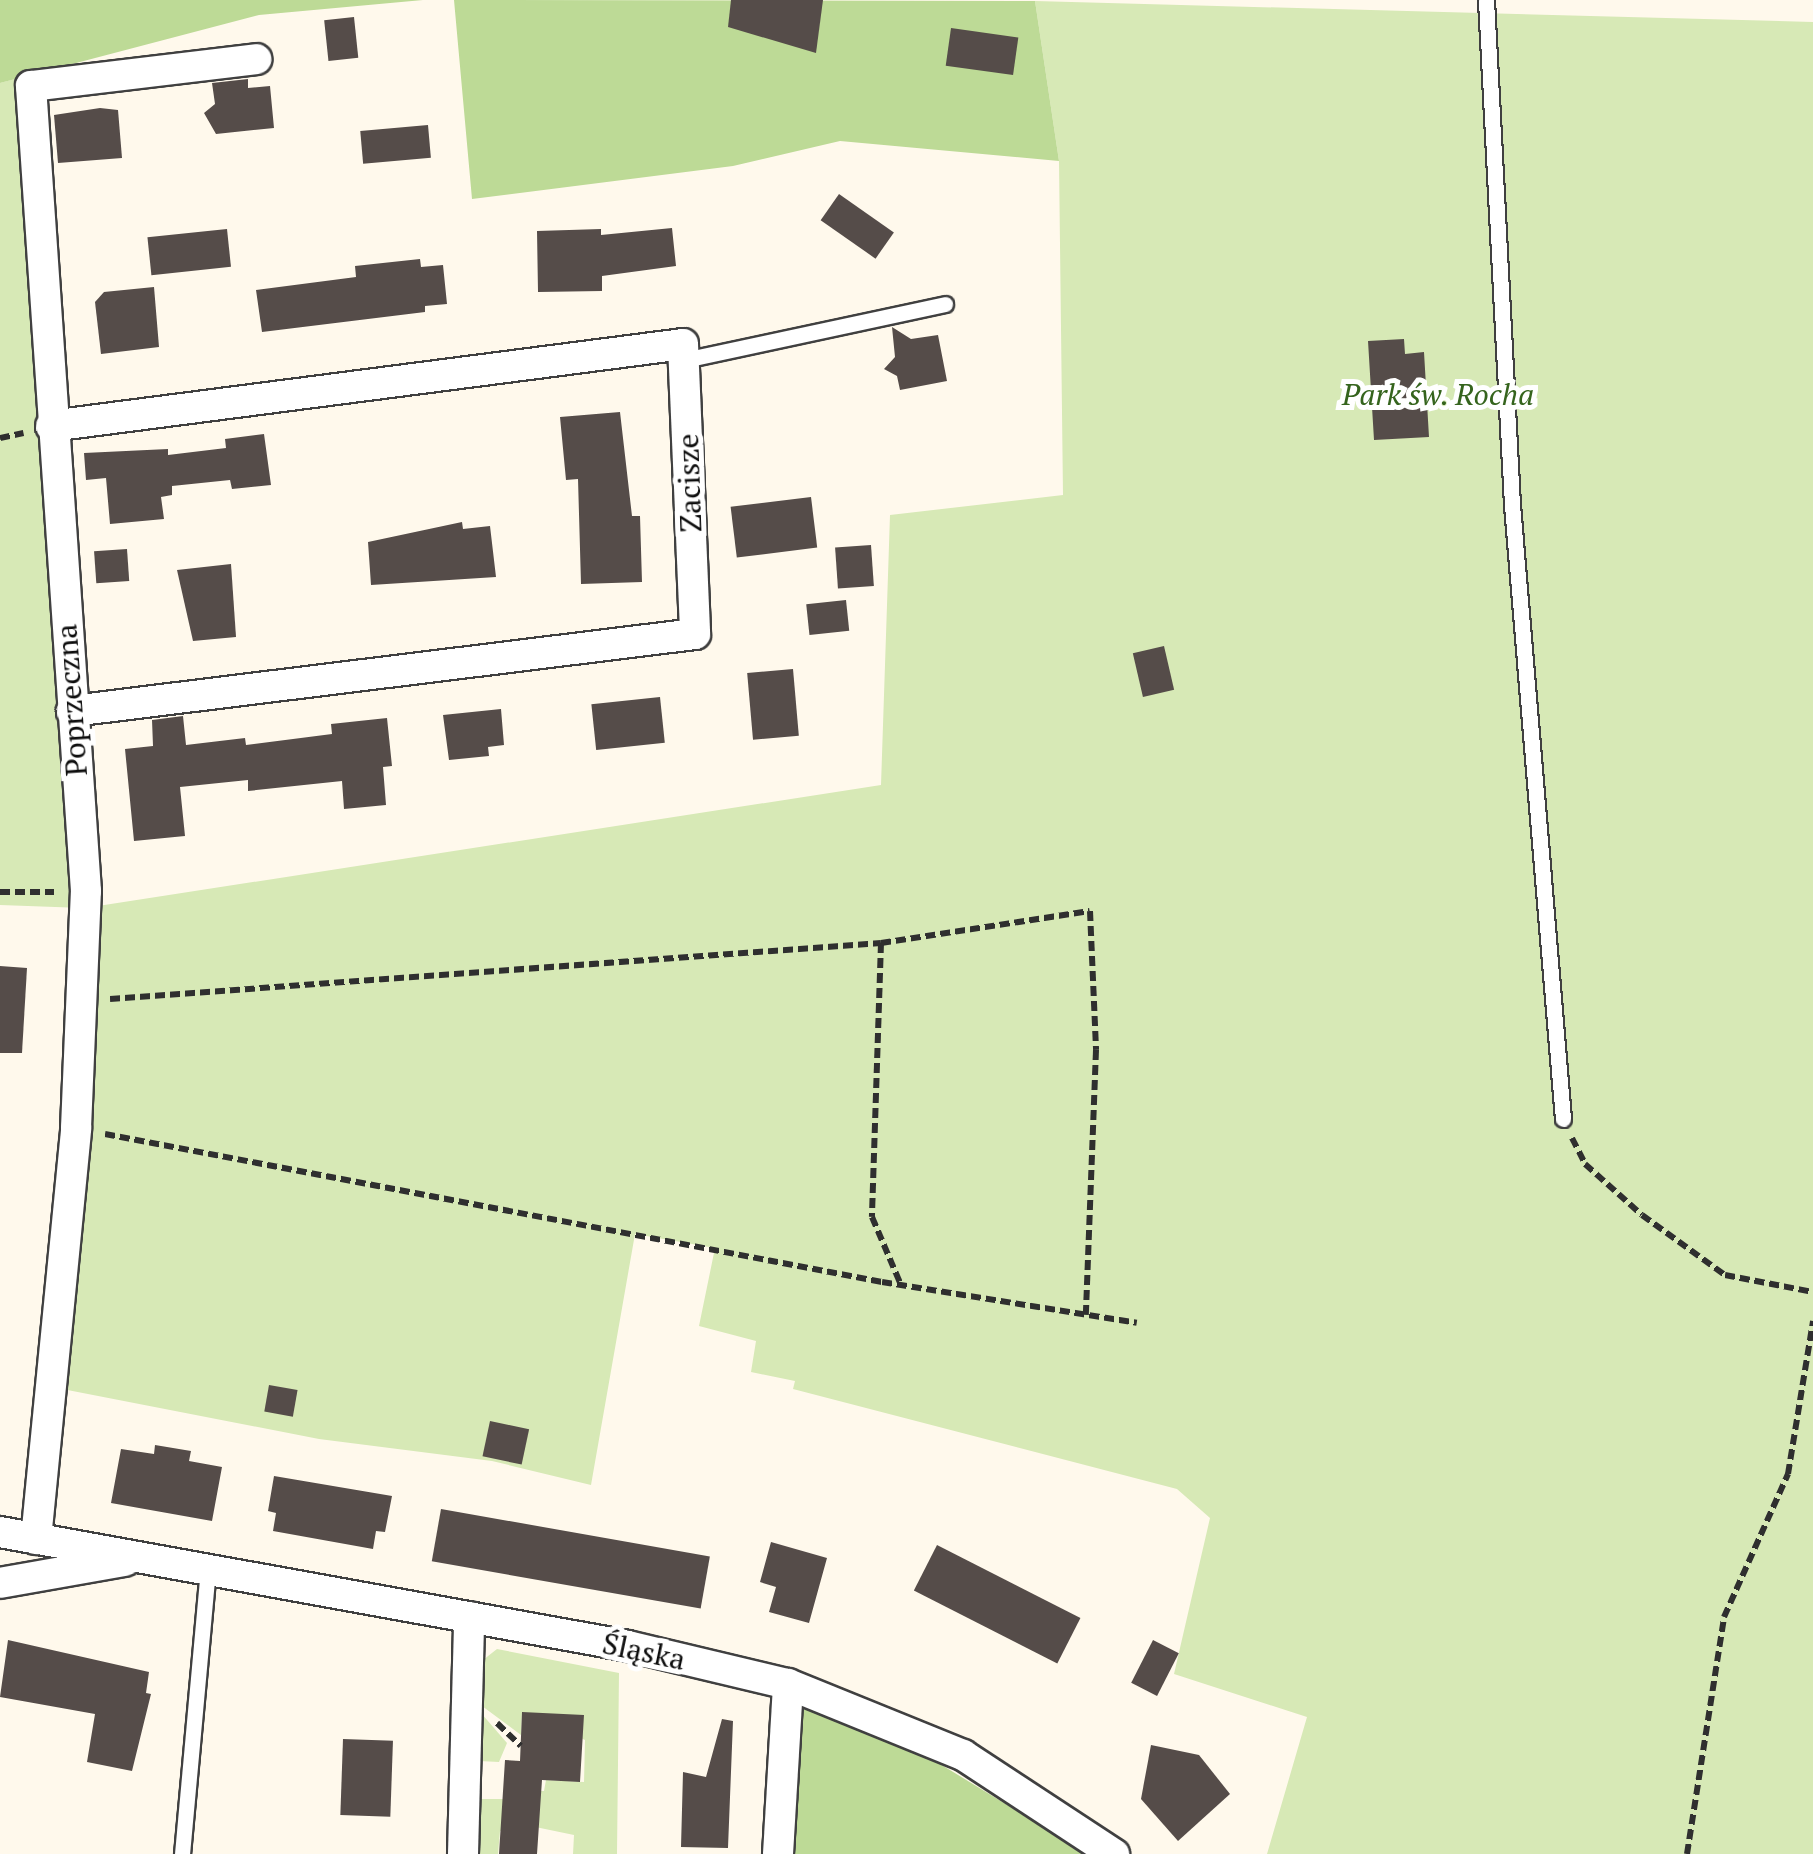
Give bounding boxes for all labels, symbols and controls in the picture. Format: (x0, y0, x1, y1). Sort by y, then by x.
park label: Park św. Rocha (1341, 376, 1535, 412)
street label: Zacisze (669, 433, 709, 533)
street label: Poprzeczna (48, 623, 94, 777)
street label: Śląska (599, 1625, 689, 1677)

